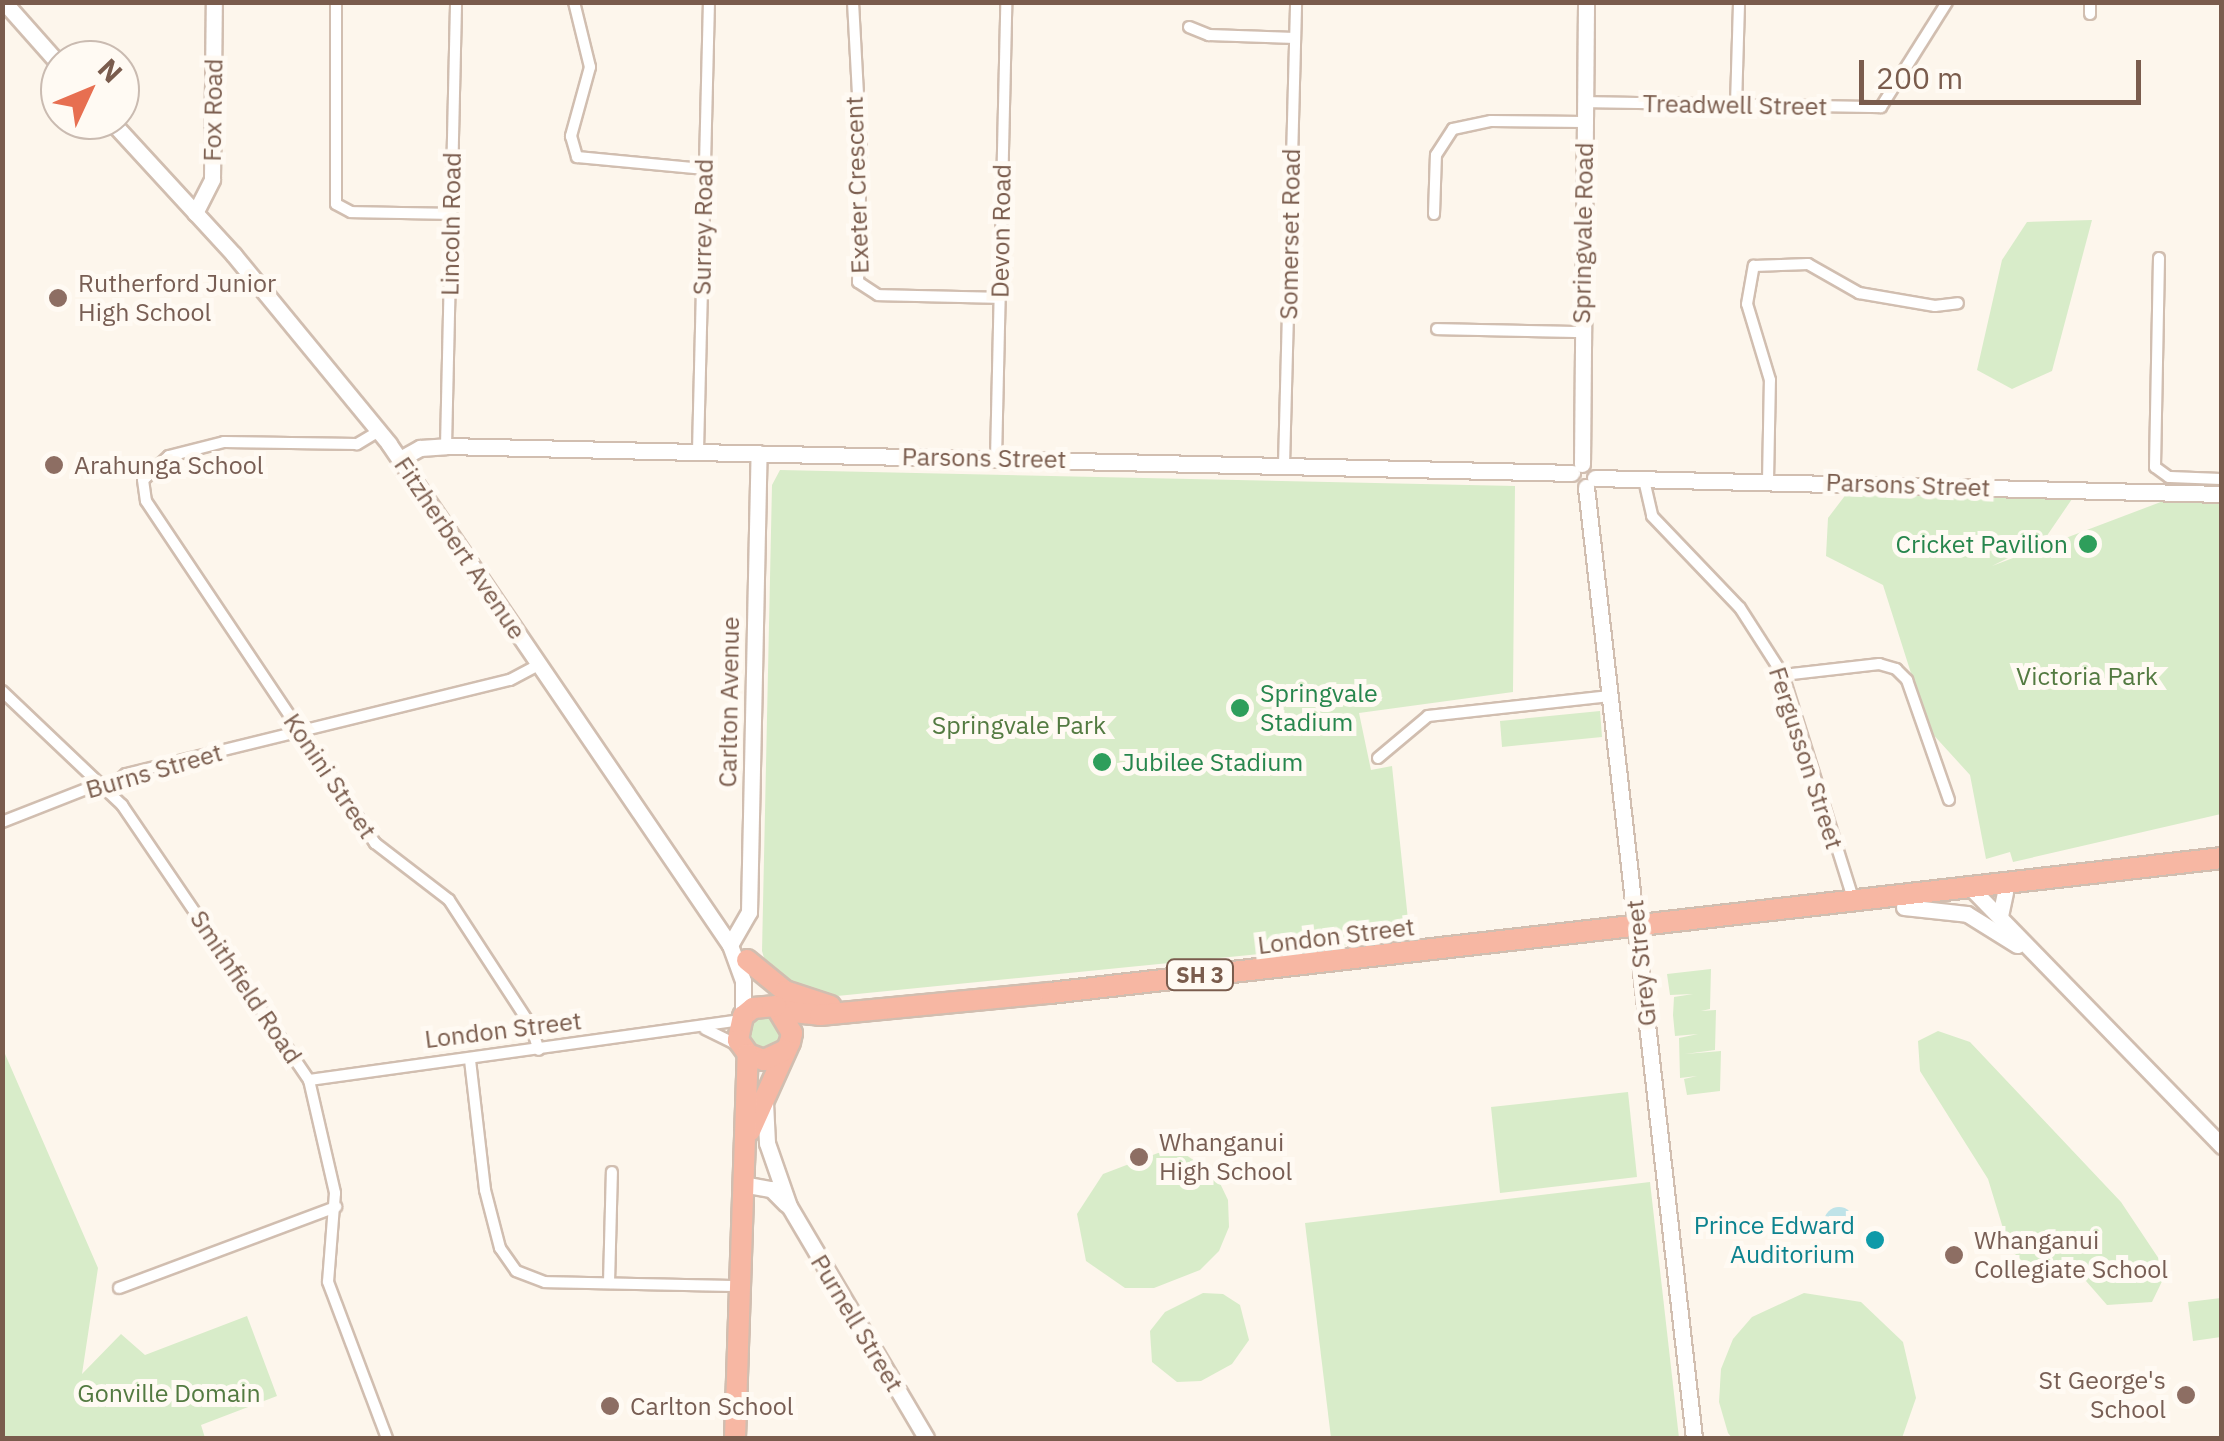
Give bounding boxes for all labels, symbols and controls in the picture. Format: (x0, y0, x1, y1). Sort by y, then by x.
north arrow (40, 40, 140, 140)
scale bar (1864, 40, 2146, 102)
text: N (90, 50, 131, 90)
street label: Fox Road (197, 58, 229, 162)
text: 200 m (1876, 58, 1963, 97)
street label: Treadwell Street (1642, 88, 1828, 122)
street label: Exeter Crescent (839, 96, 875, 274)
street label: Springvale Road (1566, 142, 1600, 324)
street label: Somerset Road (1274, 148, 1306, 320)
street label: Lincoln Road (435, 152, 467, 296)
street label: Surrey Road (687, 159, 719, 295)
street label: Devon Road (985, 164, 1017, 298)
place label: Rutherford Junior High School (78, 269, 276, 328)
marker: Rutherford Junior High School (47, 287, 69, 309)
street label: Parsons Street (902, 442, 1066, 474)
place label: Arahunga School (74, 450, 264, 480)
street label: Fitzherbert Avenue (388, 451, 532, 645)
marker: Arahunga School (43, 454, 65, 476)
street label: Parsons Street (1825, 467, 1991, 503)
place label: Cricket Pavilion (1895, 529, 2068, 559)
marker: Cricket Pavilion (2077, 533, 2099, 555)
street label: Carlton Avenue (713, 616, 745, 788)
park label: Victoria Park (2016, 661, 2158, 691)
street label: Fergusson Street (1762, 663, 1850, 853)
place label: Springvale Stadium (1260, 679, 1378, 738)
marker: Springvale Stadium (1229, 697, 1251, 719)
street label: Konini Street (277, 708, 383, 844)
park label: Springvale Park (932, 710, 1106, 740)
street label: Burns Street (82, 737, 226, 805)
place label: Jubilee Stadium (1122, 747, 1303, 777)
marker: Jubilee Stadium (1091, 751, 1113, 773)
street label: Grey Street (1619, 898, 1663, 1028)
street label: Smithfield Road (184, 905, 308, 1069)
street label: London Street (1256, 912, 1416, 960)
road number: SH 3 (1165, 958, 1235, 992)
street label: London Street (423, 1006, 583, 1054)
place label: Whanganui High School (1159, 1128, 1292, 1187)
marker: Whanganui High School (1128, 1146, 1150, 1168)
place label: Prince Edward Auditorium (1694, 1211, 1855, 1270)
place label: Whanganui Collegiate School (1974, 1226, 2168, 1285)
marker: Prince Edward Auditorium (1864, 1229, 1886, 1251)
marker: Whanganui Collegiate School (1943, 1244, 1965, 1266)
street label: Purnell Street (804, 1249, 910, 1397)
place label: St George's School (2039, 1366, 2166, 1425)
park label: Gonville Domain (77, 1378, 261, 1408)
marker: St George's School (2175, 1384, 2197, 1406)
place label: Carlton School (630, 1391, 794, 1421)
marker: Carlton School (599, 1395, 621, 1417)

